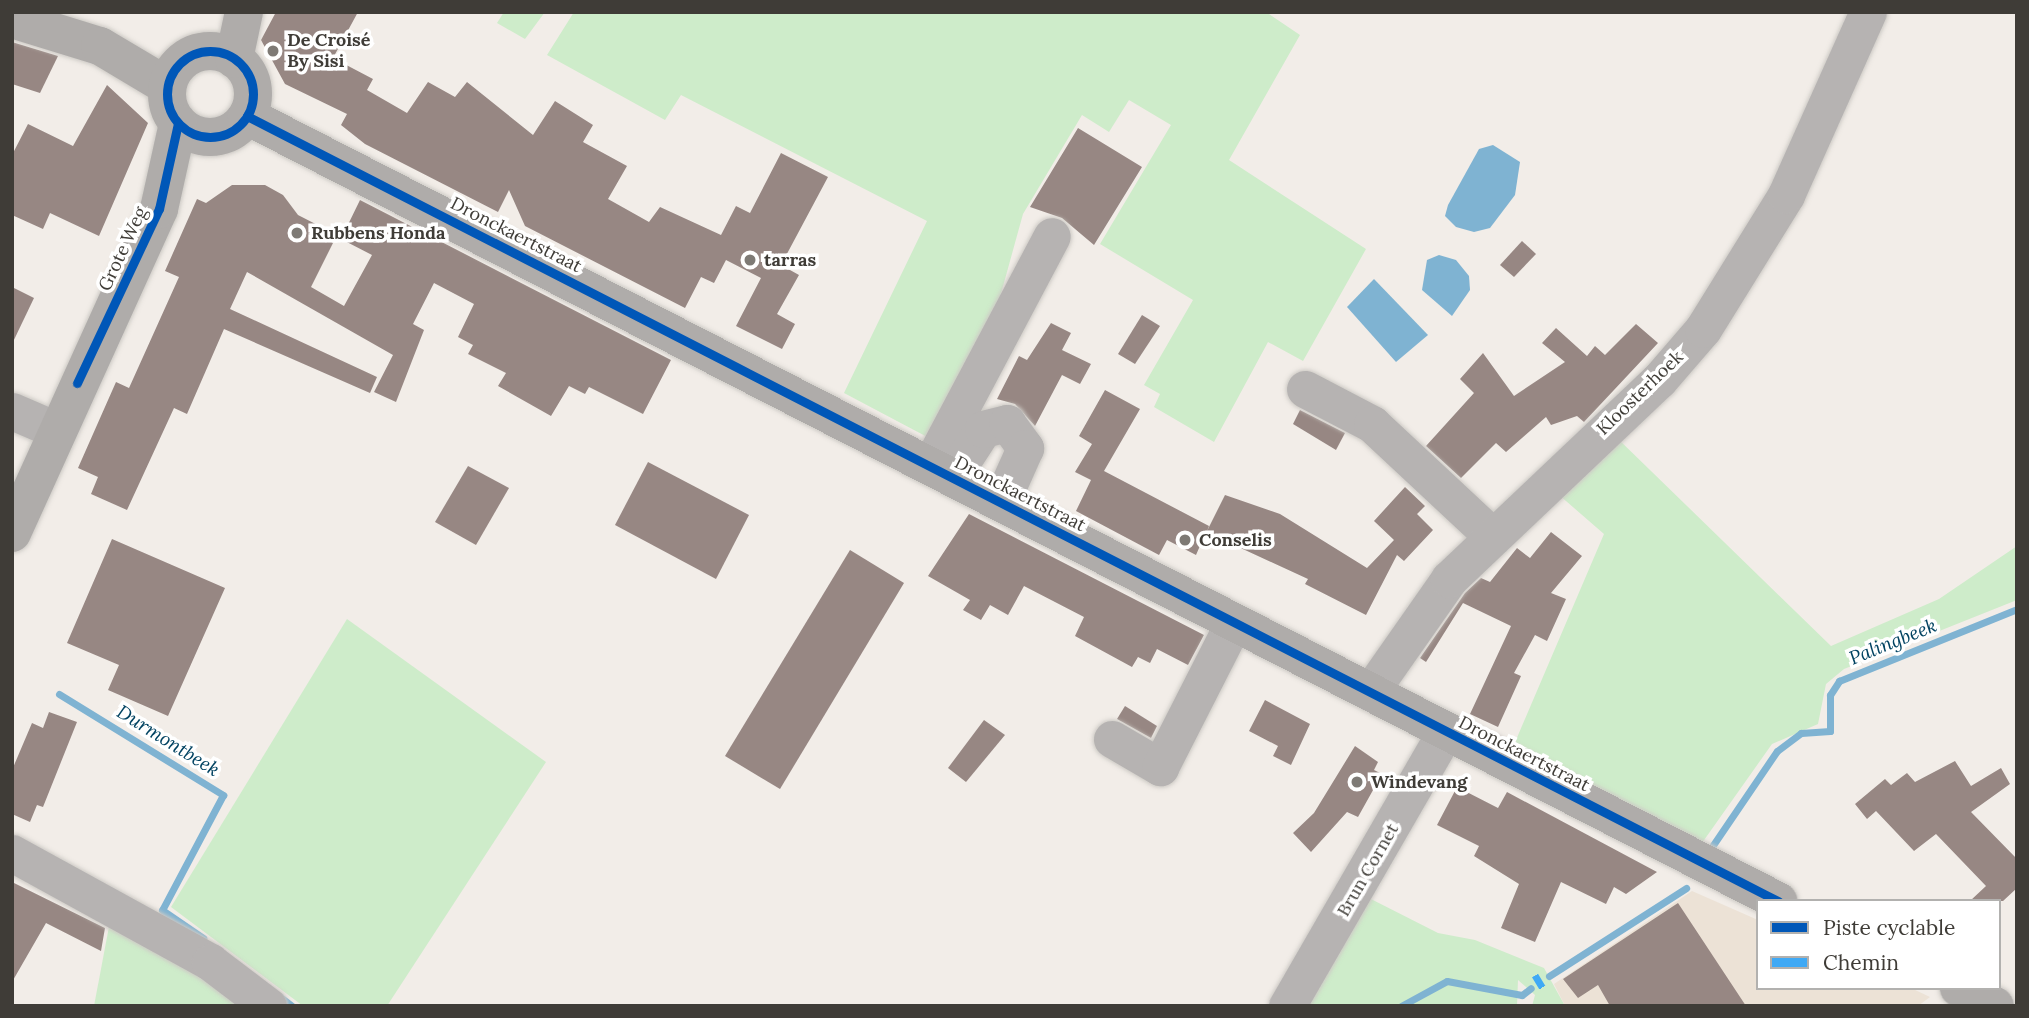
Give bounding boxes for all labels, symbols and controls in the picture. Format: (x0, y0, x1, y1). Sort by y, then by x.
place label: De Croisé By Sisi (287, 30, 370, 72)
marker: De Croisé By Sisi (265, 43, 281, 59)
street label: Dronckaertstraat (447, 193, 585, 277)
street label: Grote Weg (94, 204, 152, 294)
place label: Rubbens Honda (311, 222, 445, 244)
marker: Rubbens Honda (289, 225, 305, 241)
place label: tarras (764, 249, 816, 271)
marker: tarras (742, 252, 758, 268)
street label: Kloosterhoek (1592, 346, 1688, 440)
street label: Dronckaertstraat (951, 452, 1089, 536)
place label: Conselis (1199, 529, 1272, 551)
marker: Conselis (1177, 532, 1193, 548)
water label: Palingbeek (1846, 614, 1940, 670)
water label: Durmontbeek (112, 700, 224, 782)
street label: Dronckaertstraat (1455, 712, 1593, 796)
place label: Windevang (1371, 771, 1467, 793)
marker: Windevang (1349, 774, 1365, 790)
street label: Brun Cornet (1333, 820, 1403, 920)
legend (1756, 899, 2001, 990)
text: Piste cyclable (1823, 914, 1955, 941)
text: Chemin (1823, 949, 1899, 976)

